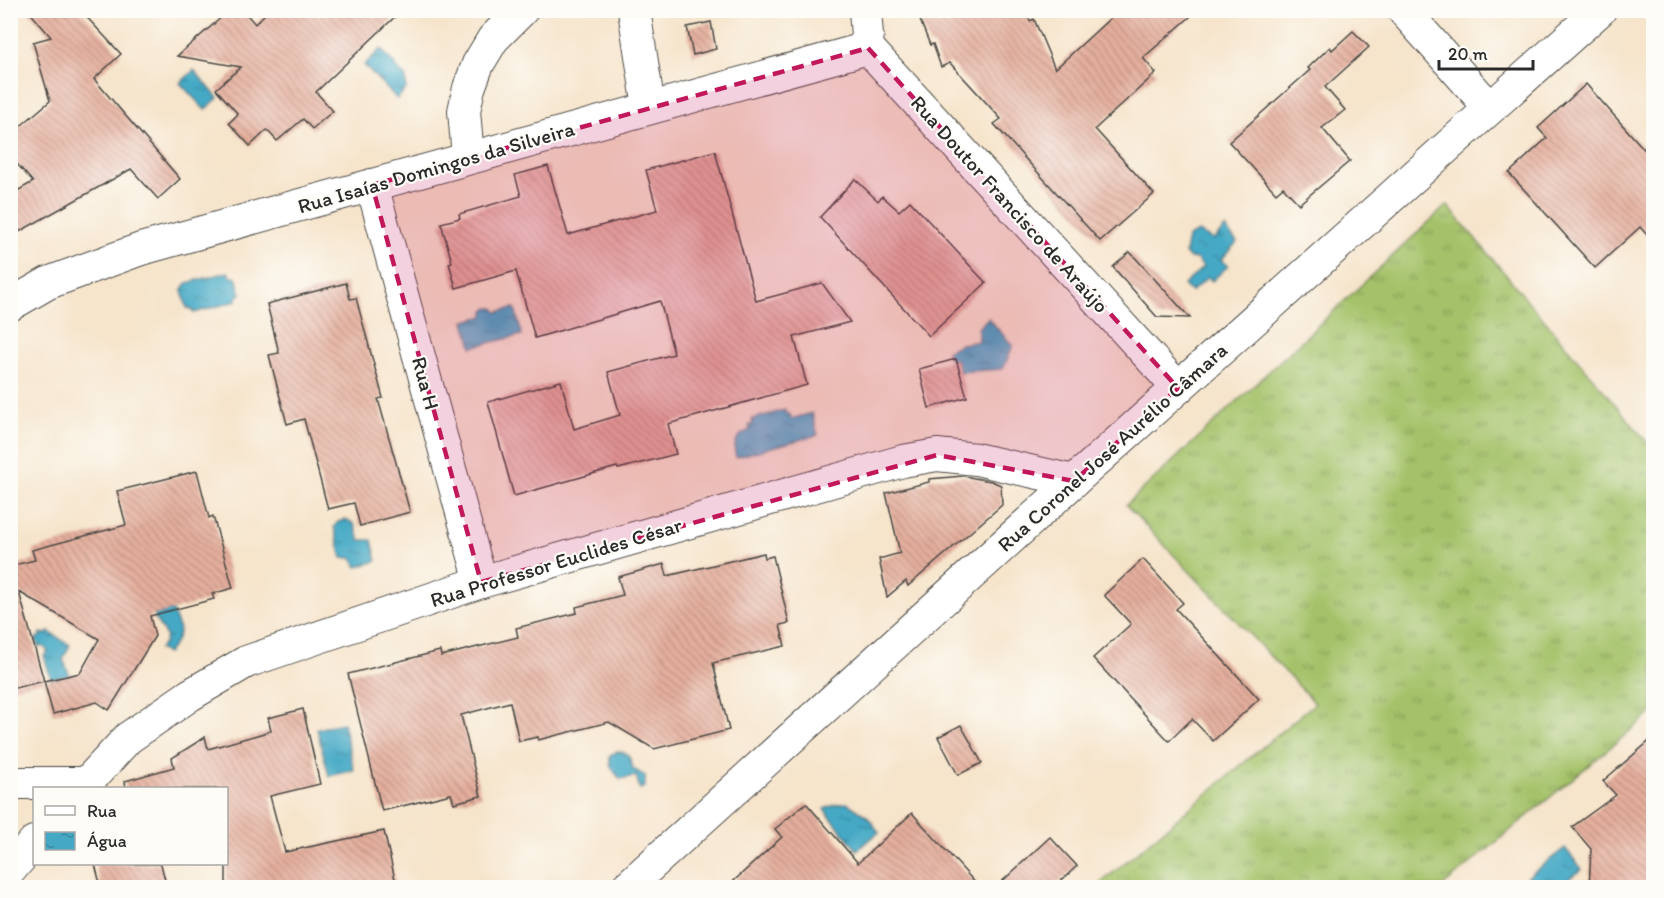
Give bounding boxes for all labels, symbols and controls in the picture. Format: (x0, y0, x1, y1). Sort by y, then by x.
scale bar (1439, 33, 1534, 71)
text: 20 m (1448, 43, 1488, 65)
street label: Rua Doutor Francisco de Araújo (906, 90, 1114, 318)
street label: Rua Isaías Domingos da Silveira (295, 115, 577, 219)
street label: Rua Coronel José Aurélio Câmara (992, 337, 1232, 557)
street label: Rua H (407, 354, 445, 412)
street label: Rua Professor Euclides César (427, 512, 685, 612)
legend (33, 787, 228, 865)
text: Rua (87, 800, 117, 822)
text: Água (87, 830, 127, 852)

